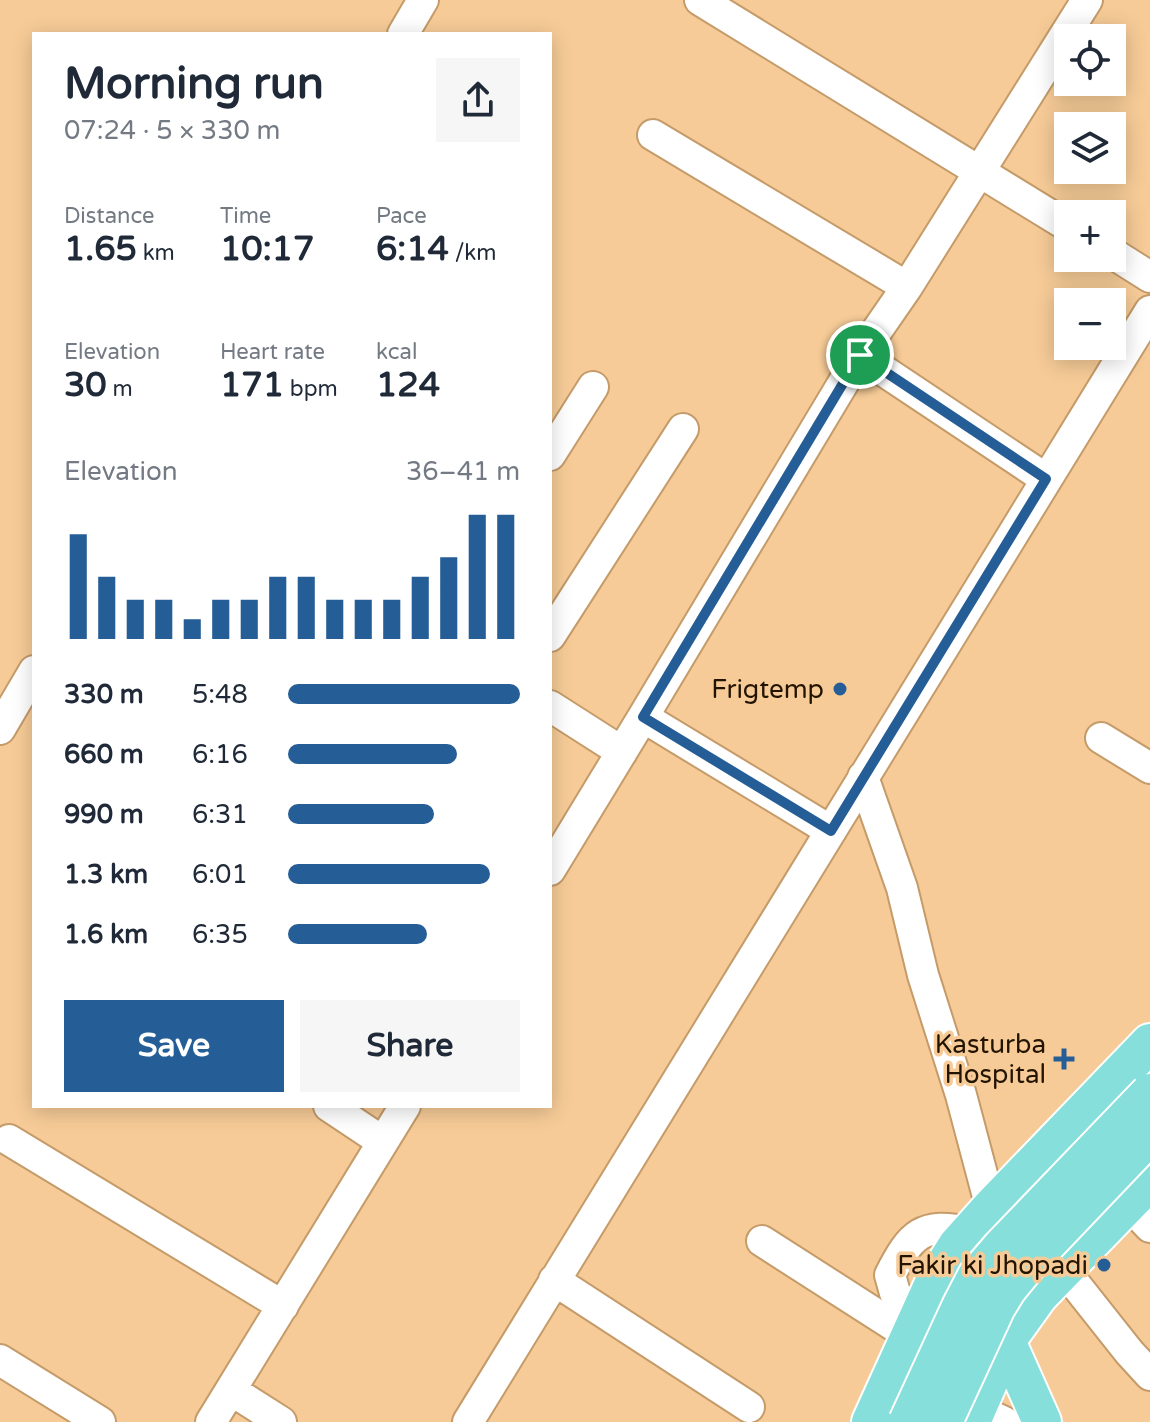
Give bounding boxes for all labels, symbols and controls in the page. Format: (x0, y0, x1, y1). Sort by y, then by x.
map controls (1054, 24, 1126, 360)
button: locate (1054, 24, 1126, 96)
text: Morning run (64, 58, 324, 111)
button: share (436, 58, 520, 142)
button: layers (1054, 112, 1126, 184)
text: 07:24 · 5 × 330 m (64, 115, 280, 146)
button: + (1054, 200, 1126, 272)
text: Distance (64, 203, 155, 229)
text: Time (220, 203, 271, 229)
text: Pace (376, 203, 427, 229)
text: 1.65 (64, 229, 137, 270)
text: 10:17 (220, 229, 314, 270)
text: 6:14 (376, 229, 449, 270)
text: km (137, 240, 175, 266)
text: /km (449, 240, 497, 266)
button: − (1054, 288, 1126, 360)
pin (826, 321, 894, 389)
icon: arrive (838, 333, 882, 377)
text: Elevation (64, 339, 160, 365)
text: Heart rate (220, 339, 325, 365)
text: kcal (376, 339, 417, 365)
text: 30 (64, 365, 107, 406)
text: 171 (220, 365, 284, 406)
text: 124 (376, 365, 440, 406)
text: m (107, 376, 133, 402)
text: bpm (284, 376, 338, 402)
text: Elevation (64, 456, 178, 487)
text: 36–41 m (406, 456, 520, 487)
place label: Frigtemp (711, 674, 824, 705)
text: 330 m (64, 679, 144, 710)
text: 5:48 (192, 679, 248, 710)
marker: Frigtemp (831, 680, 849, 698)
text: 660 m (64, 739, 144, 770)
text: 6:16 (192, 739, 248, 770)
text: 990 m (64, 799, 144, 830)
text: 6:31 (192, 799, 248, 830)
text: 1.3 km (64, 859, 148, 890)
text: 6:01 (192, 859, 248, 890)
text: 1.6 km (64, 919, 148, 950)
text: 6:35 (192, 919, 248, 950)
button: Save (64, 1000, 284, 1092)
button: Share (300, 1000, 520, 1092)
place label: Kasturba Hospital (935, 1029, 1046, 1090)
marker: Kasturba Hospital (1053, 1048, 1075, 1070)
place label: Fakir ki Jhopadi (897, 1250, 1088, 1281)
marker: Fakir ki Jhopadi (1095, 1256, 1113, 1274)

